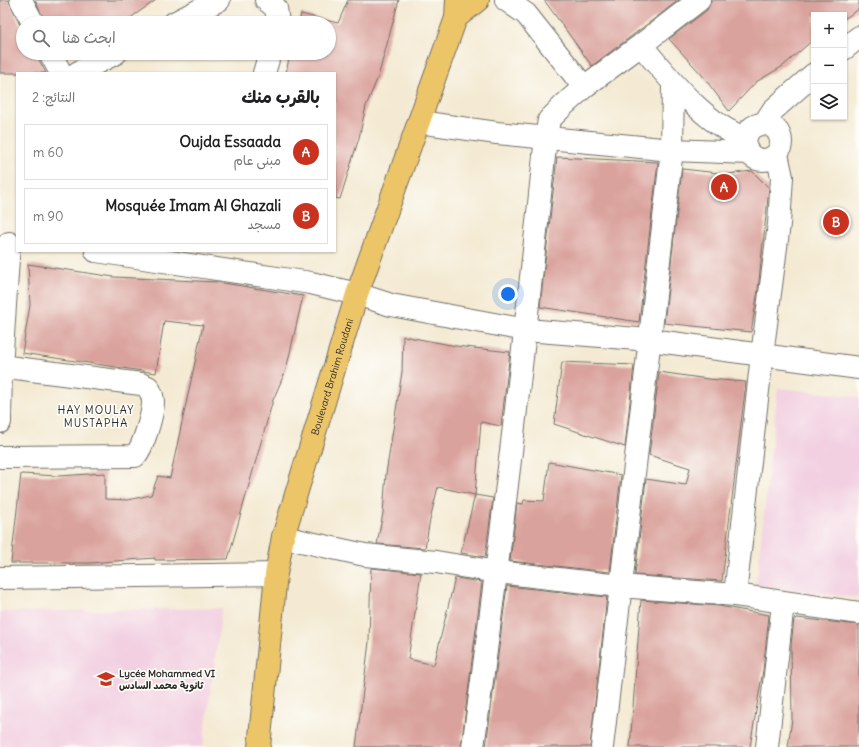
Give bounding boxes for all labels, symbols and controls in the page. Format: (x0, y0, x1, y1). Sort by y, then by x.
map controls (811, 12, 847, 120)
button: + (811, 12, 847, 48)
search box (16, 16, 336, 60)
icon: search (30, 27, 52, 49)
text: ابحث هنا (62, 28, 116, 47)
button: − (811, 48, 847, 84)
button: layers (811, 84, 847, 120)
text: بالقرب منك (241, 86, 320, 108)
text: النتائج: 2 (32, 89, 75, 106)
text: Oujda Essaada (179, 132, 281, 151)
text: 60 m (33, 144, 64, 161)
text: A (302, 144, 310, 161)
text: مبنى عام (233, 152, 281, 169)
pin: A (711, 172, 737, 202)
text: Mosquée Imam Al Ghazali (105, 196, 281, 215)
pin: B (823, 207, 849, 237)
text: 90 m (33, 208, 64, 225)
text: B (302, 208, 310, 225)
text: مسجد (248, 216, 281, 233)
your location (498, 284, 518, 304)
street label: Boulevard Brahim Roudani (308, 317, 356, 437)
district label: HAY MOULAY MUSTAPHA (58, 403, 134, 430)
place label: Lycée Mohammed VI ثانوية محمد السادس (119, 667, 216, 692)
school or university icon: Lycée Mohammed VI ثانوية محمد السادس (96, 669, 116, 689)

